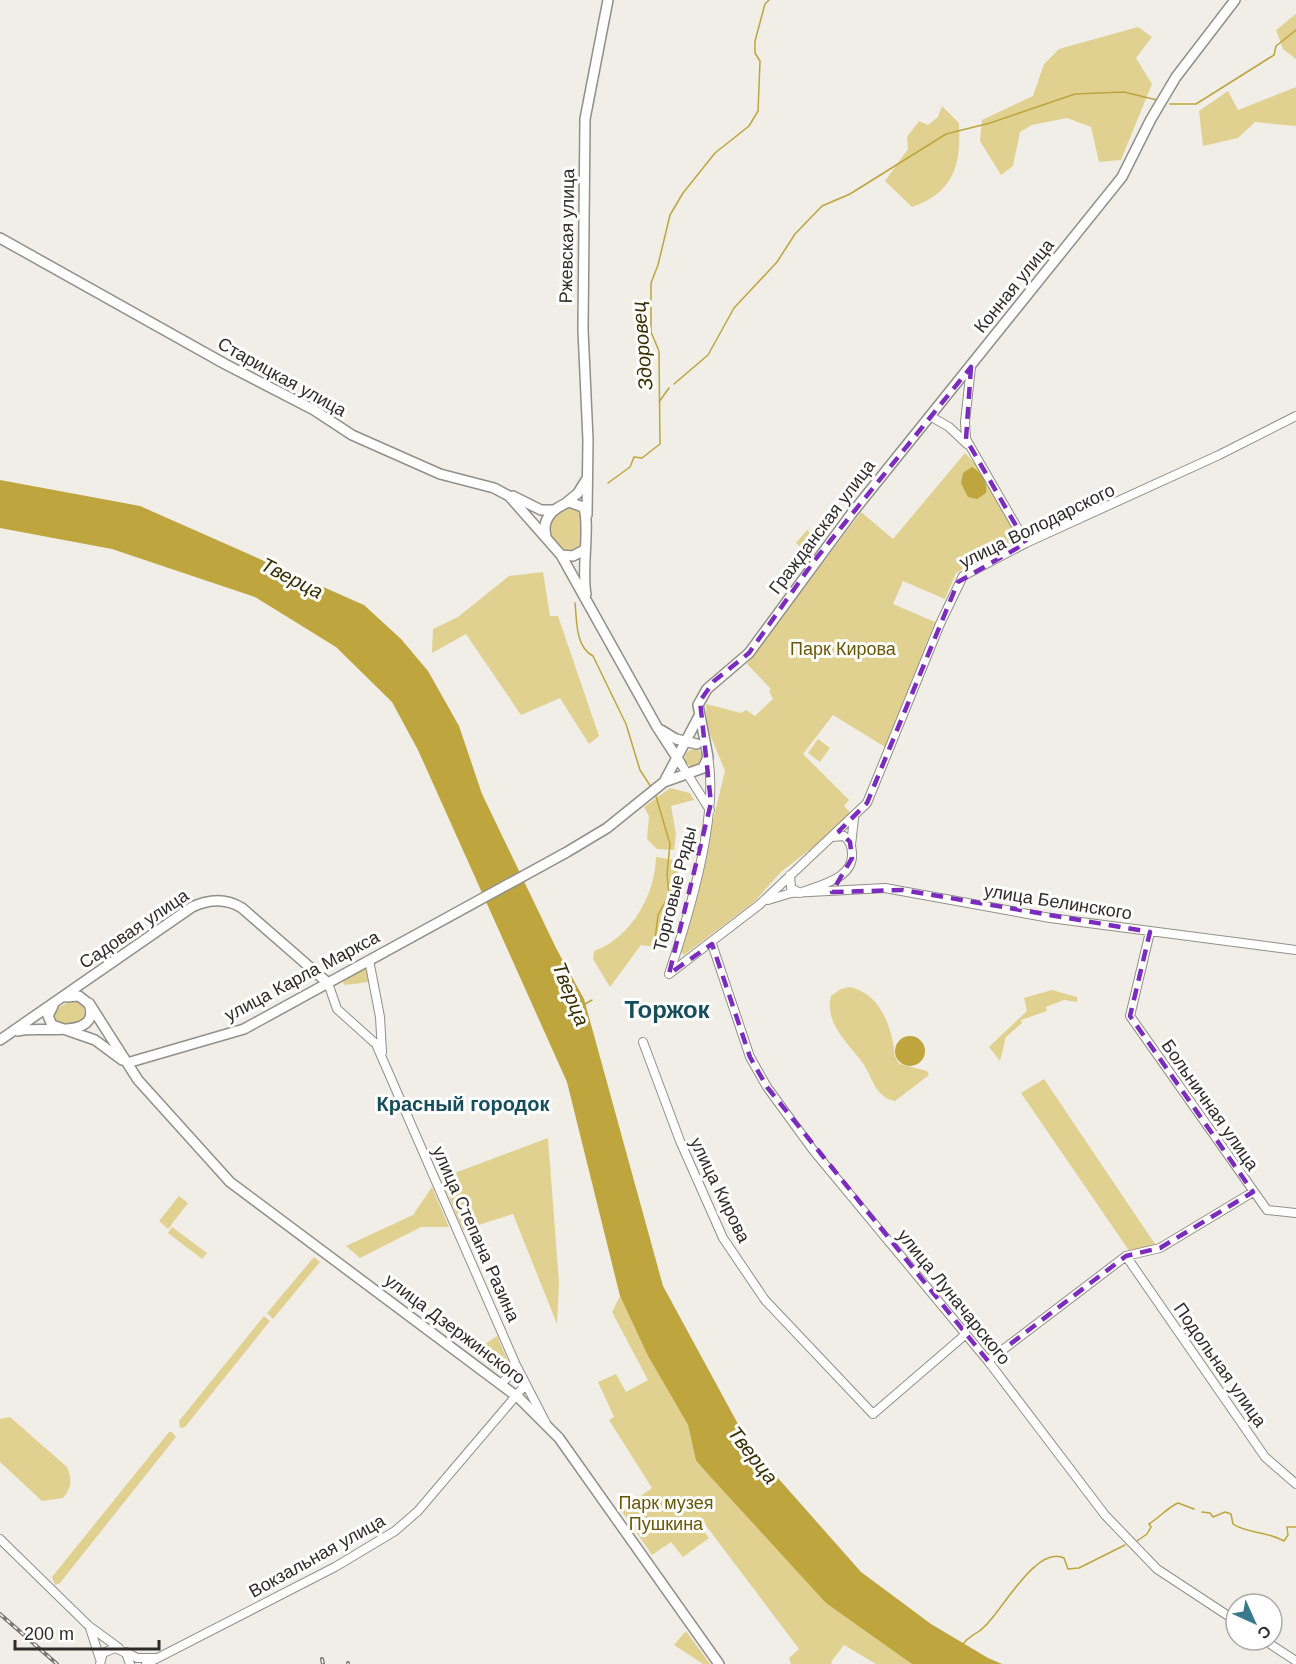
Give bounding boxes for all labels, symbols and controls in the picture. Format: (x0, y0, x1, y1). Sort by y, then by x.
street label: Ржевская улица (556, 167, 578, 304)
street label: Конная улица (970, 234, 1058, 337)
water label: Здоровец (627, 301, 657, 391)
street label: Старицкая улица (214, 333, 351, 421)
street label: Гражданская улица (765, 455, 880, 598)
street label: улица Володарского (956, 480, 1118, 572)
water label: Тверца (257, 553, 327, 603)
park label: Парк Кирова (790, 639, 897, 659)
street label: Торговые Ряды (650, 825, 700, 953)
street label: улица Белинского (983, 880, 1133, 924)
street label: Садовая улица (76, 885, 193, 973)
street label: улица Карла Маркса (221, 926, 384, 1025)
water label: Тверца (548, 959, 594, 1029)
district label: Торжок (624, 996, 711, 1023)
street label: Больничная улица (1157, 1036, 1263, 1175)
district label: Красный городок (376, 1093, 551, 1115)
street label: улица Кирова (686, 1134, 754, 1247)
street label: улица Степана Разина (428, 1143, 524, 1326)
street label: улица Луначарского (893, 1226, 1015, 1368)
street label: улица Дзержинского (381, 1270, 529, 1388)
street label: Подольная улица (1170, 1299, 1271, 1432)
water label: Тверца (724, 1422, 782, 1488)
park label: Парк музея Пушкина (618, 1493, 714, 1534)
street label: Вокзальная улица (245, 1510, 389, 1602)
north arrow (1224, 1592, 1284, 1652)
scale bar (15, 1613, 159, 1651)
text: С (1254, 1622, 1274, 1643)
text: 200 m (24, 1624, 74, 1644)

